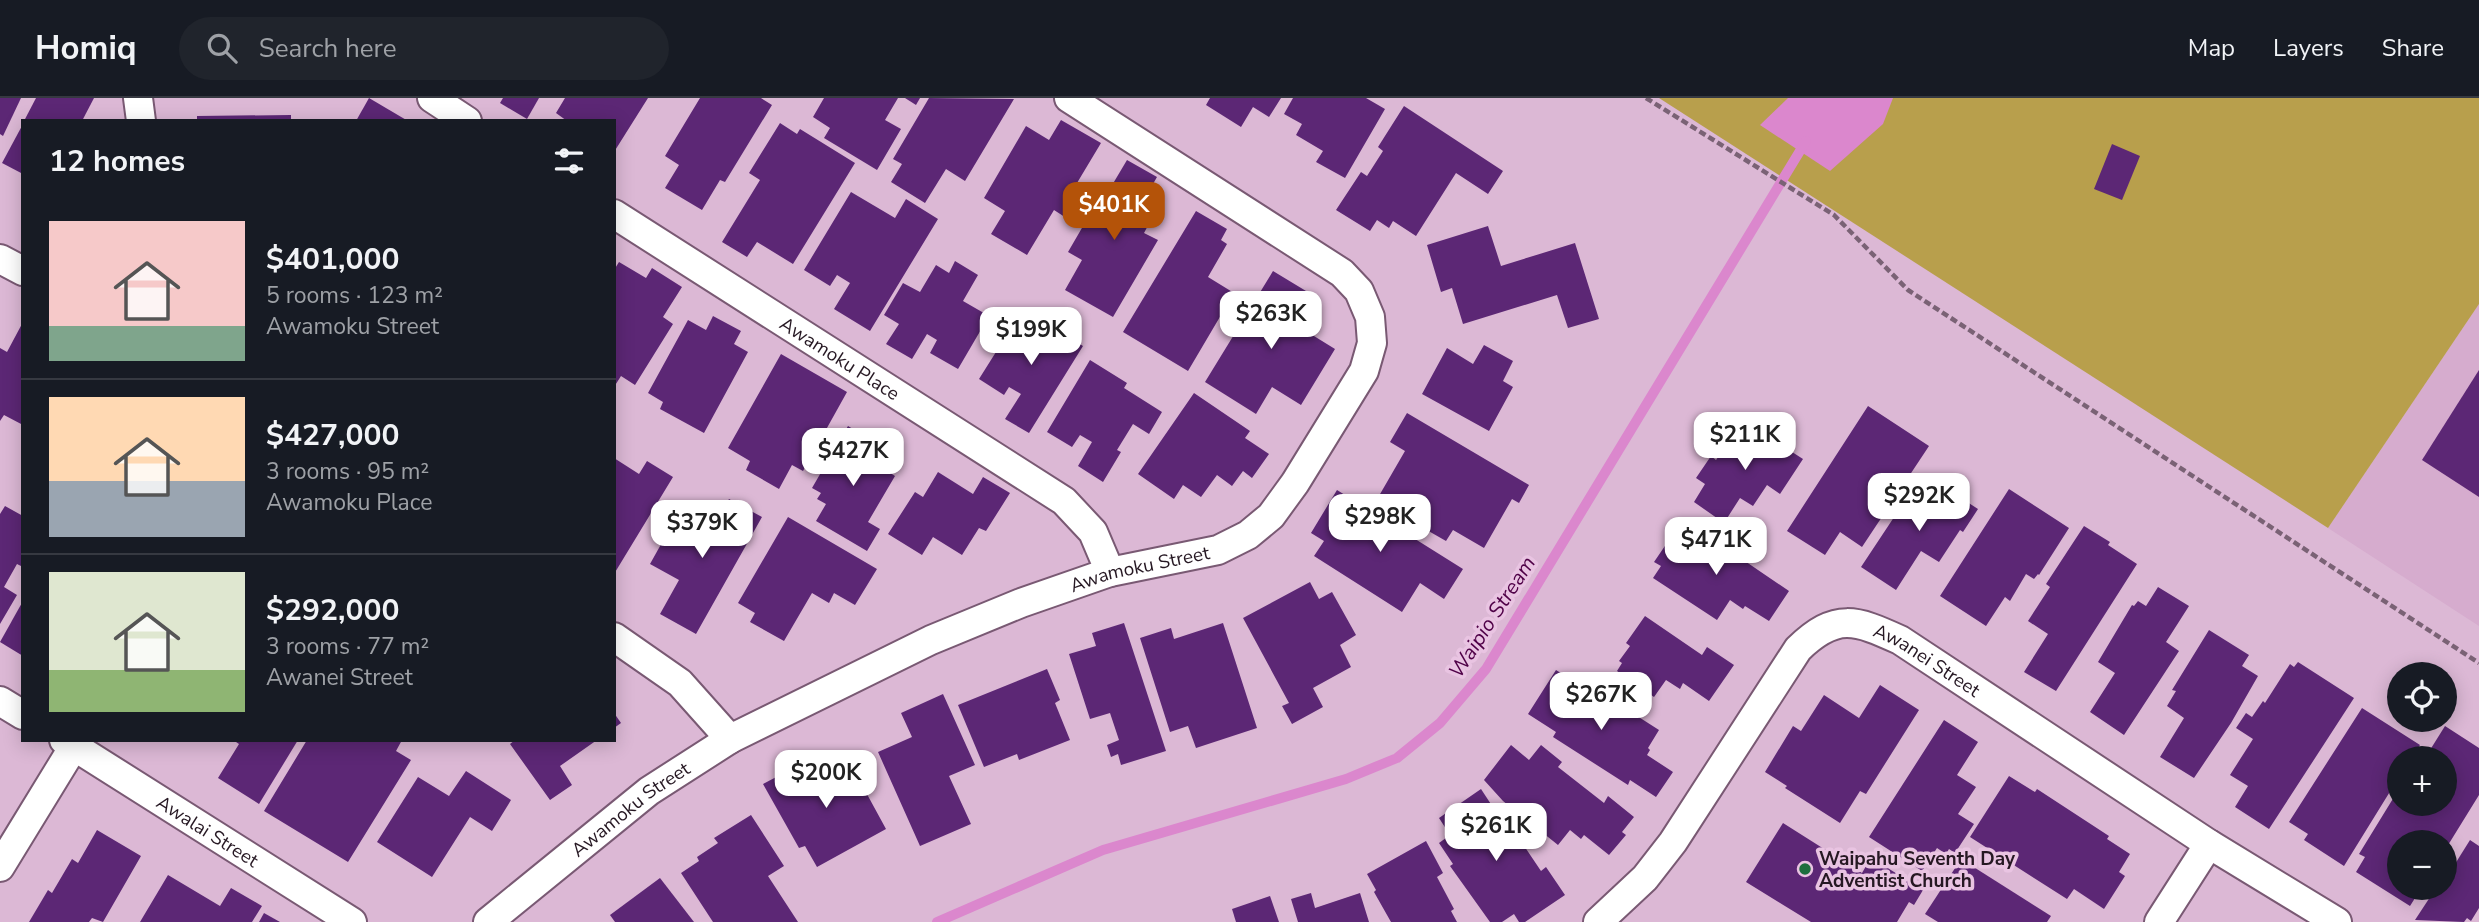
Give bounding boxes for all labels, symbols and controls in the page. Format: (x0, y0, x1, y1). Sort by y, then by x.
search box (179, 17, 669, 80)
text: Homiq (35, 26, 137, 71)
icon: search (203, 29, 241, 67)
text: Search here (259, 31, 397, 66)
text: Map (2188, 32, 2235, 64)
text: Layers (2273, 32, 2344, 64)
text: Share (2382, 32, 2444, 64)
text: 12 homes (49, 141, 185, 182)
icon: filters (550, 142, 588, 180)
pin: $401K (1065, 183, 1163, 242)
text: $401K (1079, 189, 1149, 220)
text: $401,000 (266, 239, 399, 280)
icon: home (105, 249, 189, 333)
text: 5 rooms · 123 m² (266, 280, 443, 311)
pin: $263K (1222, 292, 1320, 351)
text: $263K (1236, 298, 1306, 329)
pin: $199K (982, 308, 1080, 367)
text: Awamoku Street (266, 311, 439, 342)
street label: Awamoku Place (774, 311, 904, 407)
text: $199K (996, 314, 1066, 345)
pin: $211K (1696, 412, 1794, 472)
text: $427,000 (266, 415, 399, 456)
text: $211K (1710, 419, 1780, 450)
icon: home (105, 425, 189, 509)
pin: $427K (804, 428, 902, 488)
text: $427K (818, 435, 888, 466)
text: 3 rooms · 95 m² (266, 456, 429, 487)
pin: $292K (1870, 474, 1968, 533)
text: $292K (1884, 480, 1954, 511)
text: Awamoku Place (266, 487, 432, 518)
pin: $298K (1331, 494, 1429, 554)
pin: $379K (653, 500, 751, 560)
text: $298K (1345, 501, 1415, 532)
text: $379K (667, 507, 737, 538)
pin: $471K (1667, 518, 1765, 577)
text: $471K (1681, 524, 1751, 555)
street label: Awamoku Street (1066, 540, 1212, 599)
water label: Waipio Stream (1442, 551, 1542, 683)
text: $292,000 (266, 590, 399, 631)
icon: home (105, 600, 189, 684)
street label: Awanei Street (1869, 618, 1985, 704)
text: 3 rooms · 77 m² (266, 631, 429, 662)
text: Awanei Street (266, 662, 413, 693)
map controls (2387, 662, 2457, 900)
button: locate (2387, 662, 2457, 732)
pin: $267K (1552, 672, 1650, 732)
text: $267K (1566, 679, 1636, 710)
button: + (2387, 746, 2457, 816)
pin: $200K (777, 750, 875, 810)
street label: Awamoku Street (566, 756, 696, 863)
text: $200K (791, 757, 861, 788)
street label: Awalai Street (151, 790, 263, 874)
pin: $261K (1447, 804, 1545, 863)
text: $261K (1461, 810, 1531, 841)
button: − (2387, 830, 2457, 900)
place label: Waipahu Seventh Day Adventist Church (1819, 846, 2016, 894)
marker: Waipahu Seventh Day Adventist Church (1797, 861, 1813, 877)

